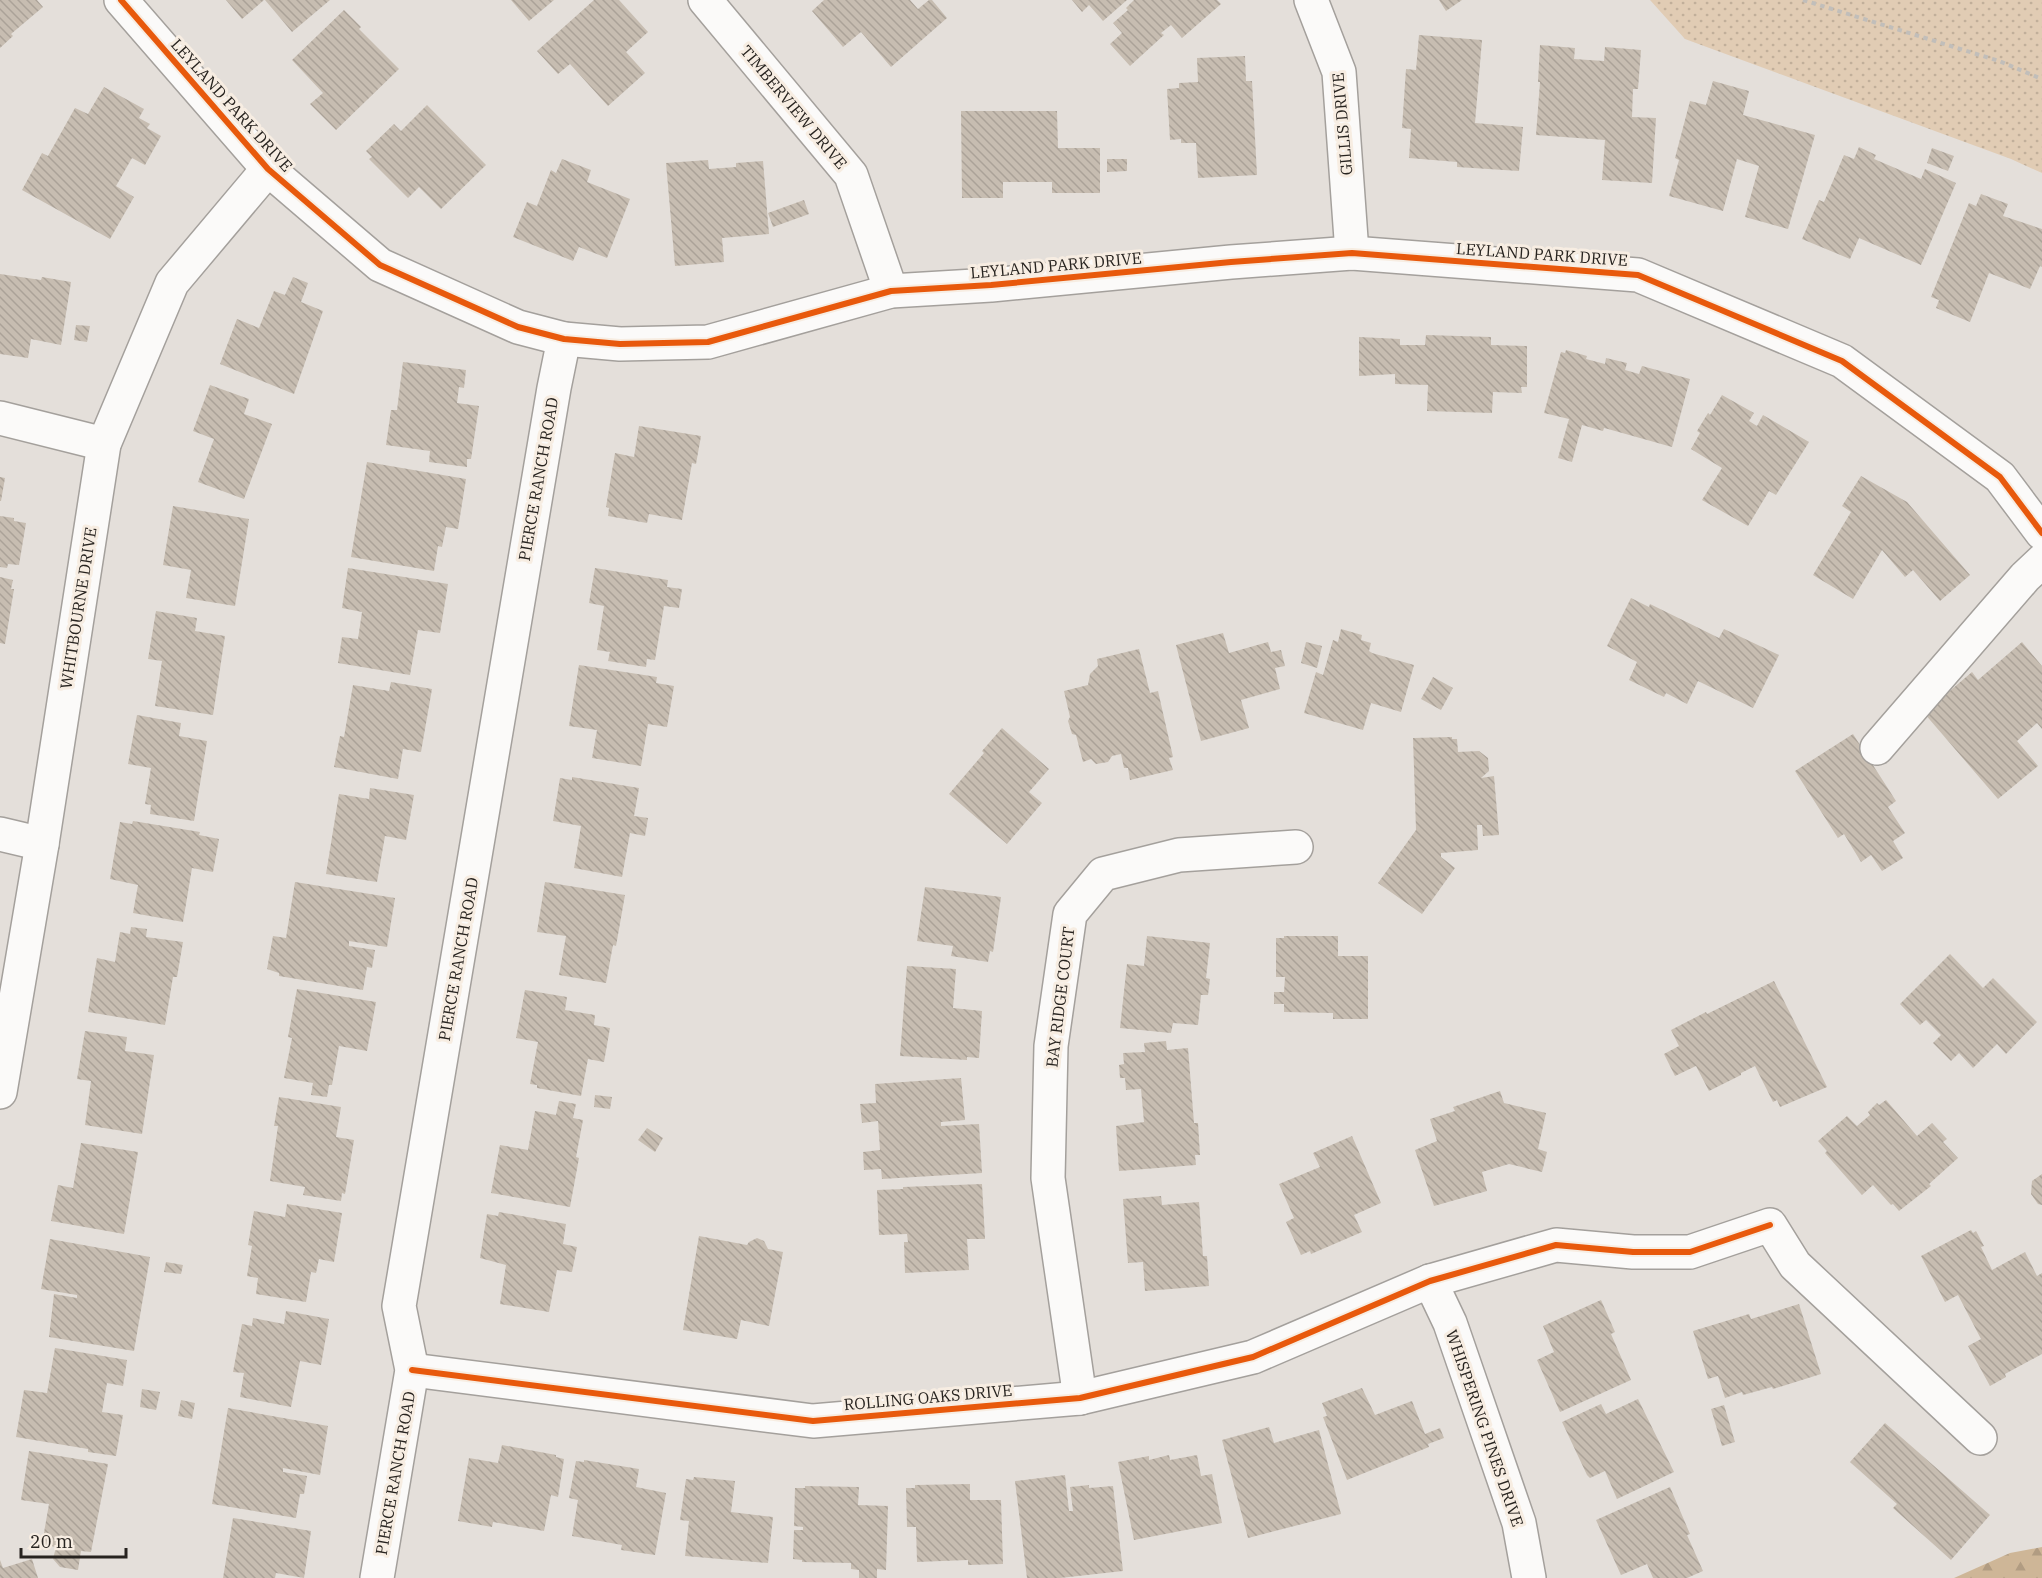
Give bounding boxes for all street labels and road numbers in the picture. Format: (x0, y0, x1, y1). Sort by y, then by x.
street label: LEYLAND PARK DRIVE (167, 34, 297, 176)
street label: TIMBERVIEW DRIVE (736, 41, 852, 173)
street label: GILLIS DRIVE (1328, 72, 1356, 176)
street label: LEYLAND PARK DRIVE (1455, 238, 1629, 270)
street label: LEYLAND PARK DRIVE (969, 248, 1143, 282)
street label: PIERCE RANCH ROAD (514, 396, 562, 562)
street label: WHITBOURNE DRIVE (55, 526, 101, 690)
street label: PIERCE RANCH ROAD (434, 876, 482, 1042)
street label: BAY RIDGE COURT (1041, 925, 1079, 1069)
street label: WHISPERING PINES DRIVE (1442, 1327, 1528, 1529)
street label: ROLLING OAKS DRIVE (843, 1380, 1013, 1414)
street label: PIERCE RANCH ROAD (371, 1390, 419, 1556)

